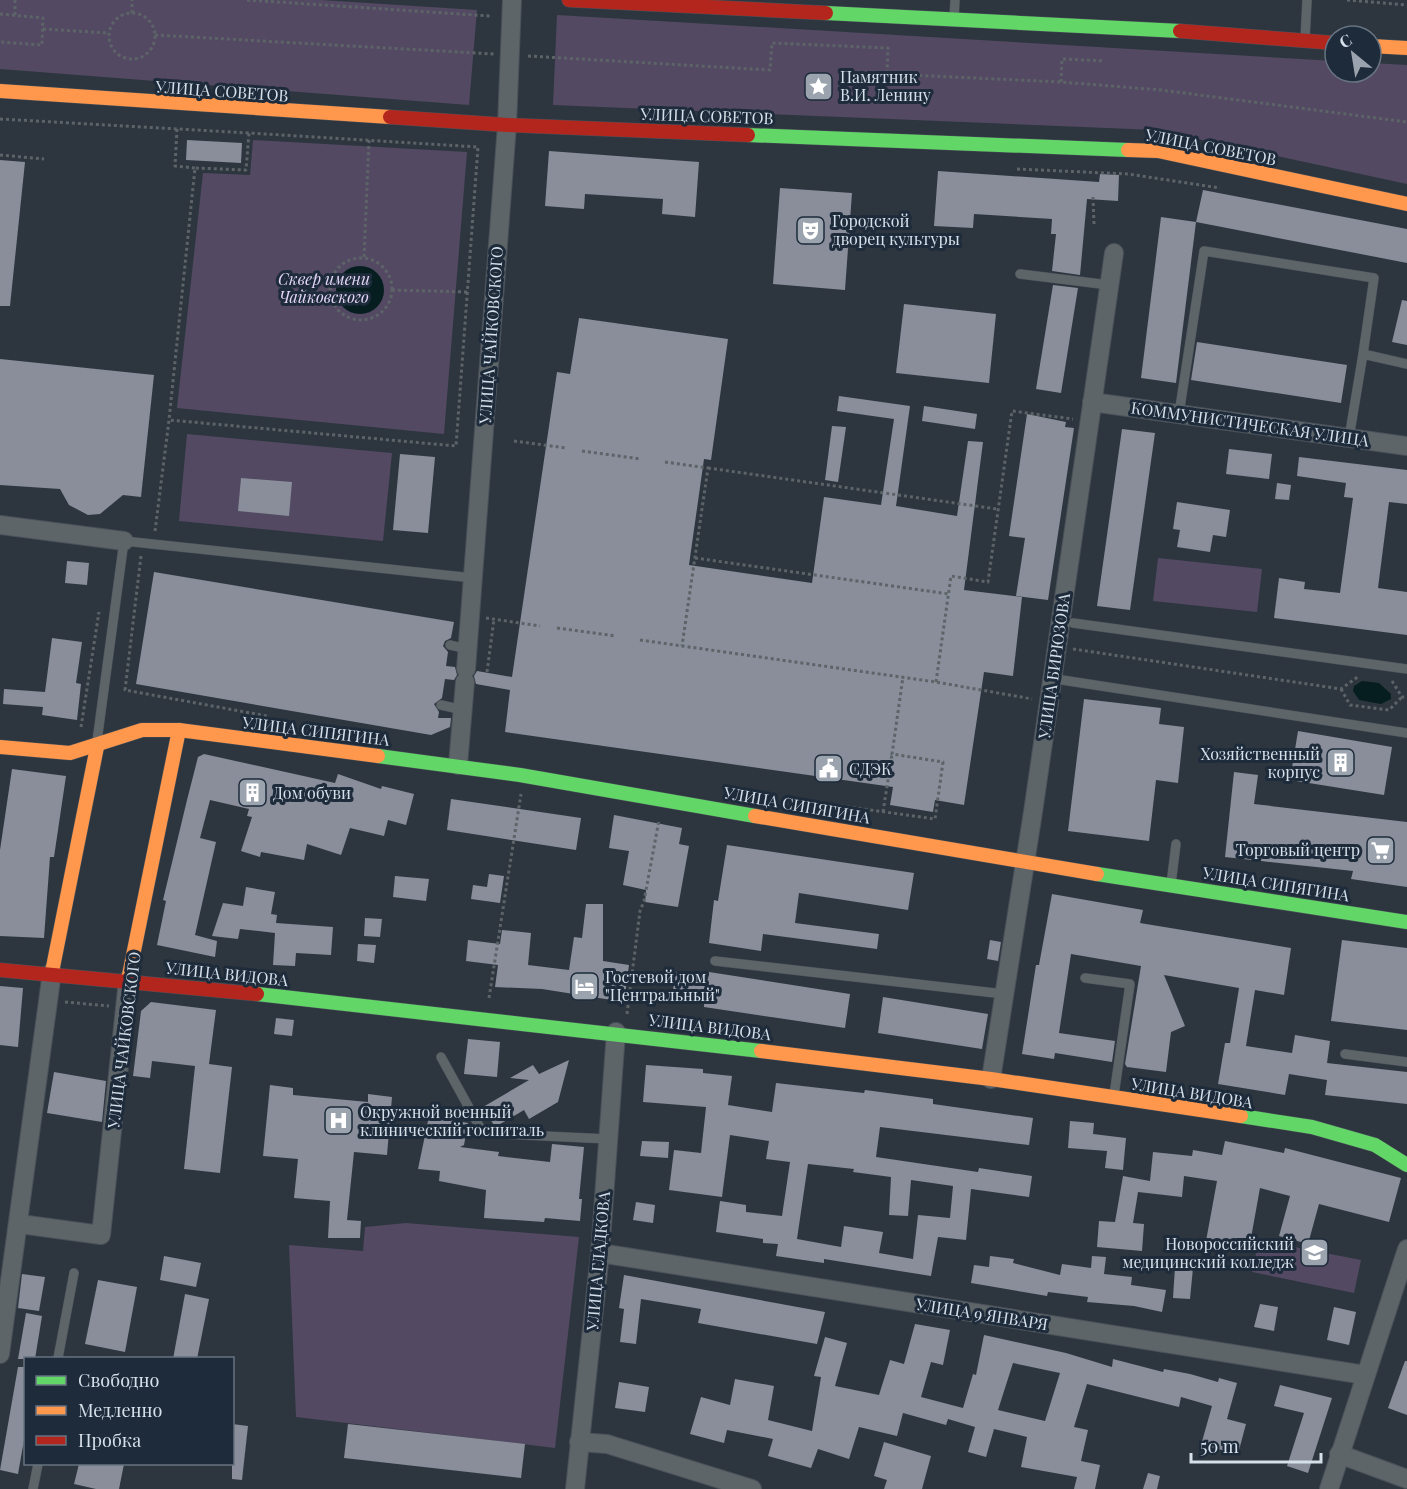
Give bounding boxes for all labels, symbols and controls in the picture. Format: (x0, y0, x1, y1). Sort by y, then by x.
north arrow (1323, 24, 1383, 84)
text: С (1335, 29, 1355, 52)
place label: Памятник В.И. Ленину (840, 66, 931, 105)
place icon: Памятник В.И. Ленину (803, 70, 835, 102)
street label: УЛИЦА СОВЕТОВ (154, 75, 289, 106)
street label: УЛИЦА СОВЕТОВ (639, 103, 774, 128)
street label: УЛИЦА СОВЕТОВ (1143, 123, 1278, 170)
place label: Городской дворец культуры (832, 210, 960, 249)
theatre icon: Городской дворец культуры (795, 214, 827, 246)
street label: УЛИЦА ЧАЙКОВСКОГО (474, 245, 507, 425)
park label: Сквер имени Чайковского (278, 268, 370, 307)
street label: КОММУНИСТИЧЕСКАЯ УЛИЦА (1130, 396, 1371, 451)
street label: УЛИЦА БИРЮЗОВА (1033, 591, 1074, 741)
street label: УЛИЦА СИПЯГИНА (240, 711, 392, 750)
place label: Хозяйственный корпус (1201, 743, 1320, 782)
building icon: Хозяйственный корпус (1325, 747, 1357, 779)
public building icon: СДЭК (812, 753, 844, 785)
place label: СДЭК (849, 758, 892, 779)
building icon: Дом обуви (236, 777, 268, 809)
street label: УЛИЦА СИПЯГИНА (721, 781, 873, 828)
place label: Дом обуви (273, 782, 351, 803)
supermarket icon: Торговый центр (1365, 834, 1397, 866)
place label: Торговый центр (1236, 839, 1360, 860)
street label: УЛИЦА СИПЯГИНА (1200, 861, 1352, 906)
street label: УЛИЦА ЧАЙКОВСКОГО (102, 950, 145, 1131)
street label: УЛИЦА ВИДОВА (164, 957, 290, 990)
place label: Гостевой дом "Центральный" (605, 966, 720, 1005)
hotel icon: Гостевой дом "Центральный" (568, 970, 600, 1002)
street label: УЛИЦА ВИДОВА (647, 1008, 773, 1045)
street label: УЛИЦА ВИДОВА (1129, 1072, 1255, 1113)
place label: Окружной военный клинический госпиталь (360, 1101, 544, 1140)
hospital icon: Окружной военный клинический госпиталь (323, 1105, 355, 1137)
street label: УЛИЦА ГЛАДКОВА (581, 1190, 614, 1332)
place label: Новороссийский медицинский колледж (1122, 1233, 1295, 1272)
school or university icon: Новороссийский медицинский колледж (1299, 1237, 1331, 1269)
street label: УЛИЦА 9 ЯНВАРЯ (914, 1293, 1050, 1334)
legend (24, 1357, 234, 1465)
text: Свободно (78, 1368, 159, 1392)
text: Медленно (78, 1398, 163, 1422)
scale bar (1191, 1426, 1322, 1464)
text: Пробка (78, 1428, 141, 1452)
text: 50 m (1200, 1434, 1239, 1458)

